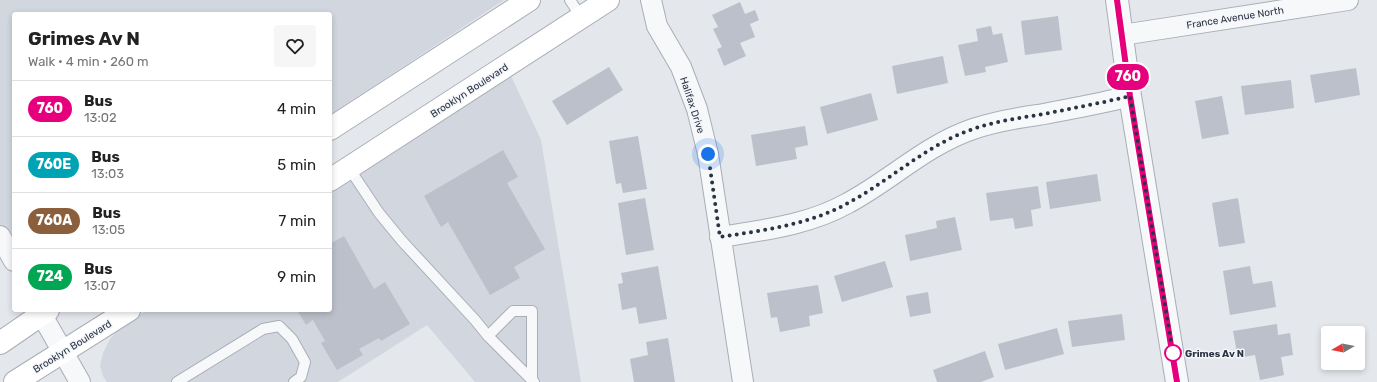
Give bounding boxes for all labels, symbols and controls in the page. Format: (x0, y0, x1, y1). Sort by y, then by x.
street label: France Avenue North (1186, 4, 1285, 32)
button: heart (274, 25, 316, 67)
text: Grimes Av N (28, 27, 140, 50)
text: Walk · 4 min · 260 m (28, 54, 149, 69)
street label: Brooklyn Boulevard (428, 61, 511, 120)
line badge: 760 (1105, 64, 1151, 90)
text: 760 (1115, 68, 1141, 85)
street label: Halifax Drive (677, 76, 707, 135)
text: Bus (84, 92, 112, 110)
text: 760 (37, 100, 63, 117)
text: 4 min (277, 100, 316, 118)
text: 13:02 (84, 110, 117, 125)
your location (698, 144, 718, 164)
text: Bus (91, 148, 120, 166)
text: 760E (36, 156, 71, 173)
text: 5 min (277, 156, 316, 174)
text: 13:03 (91, 166, 124, 181)
text: Bus (92, 204, 121, 222)
text: 760A (36, 212, 72, 229)
text: 7 min (279, 212, 316, 230)
text: 13:05 (92, 222, 125, 237)
text: Bus (84, 260, 112, 278)
text: 724 (37, 268, 63, 285)
text: 9 min (277, 268, 316, 286)
text: 13:07 (84, 278, 116, 293)
street label: Brooklyn Boulevard (31, 318, 114, 376)
north arrow (1321, 326, 1365, 370)
map controls (1321, 326, 1365, 370)
marker: Grimes Av N (1164, 344, 1182, 362)
place label: Grimes Av N (1185, 348, 1244, 360)

